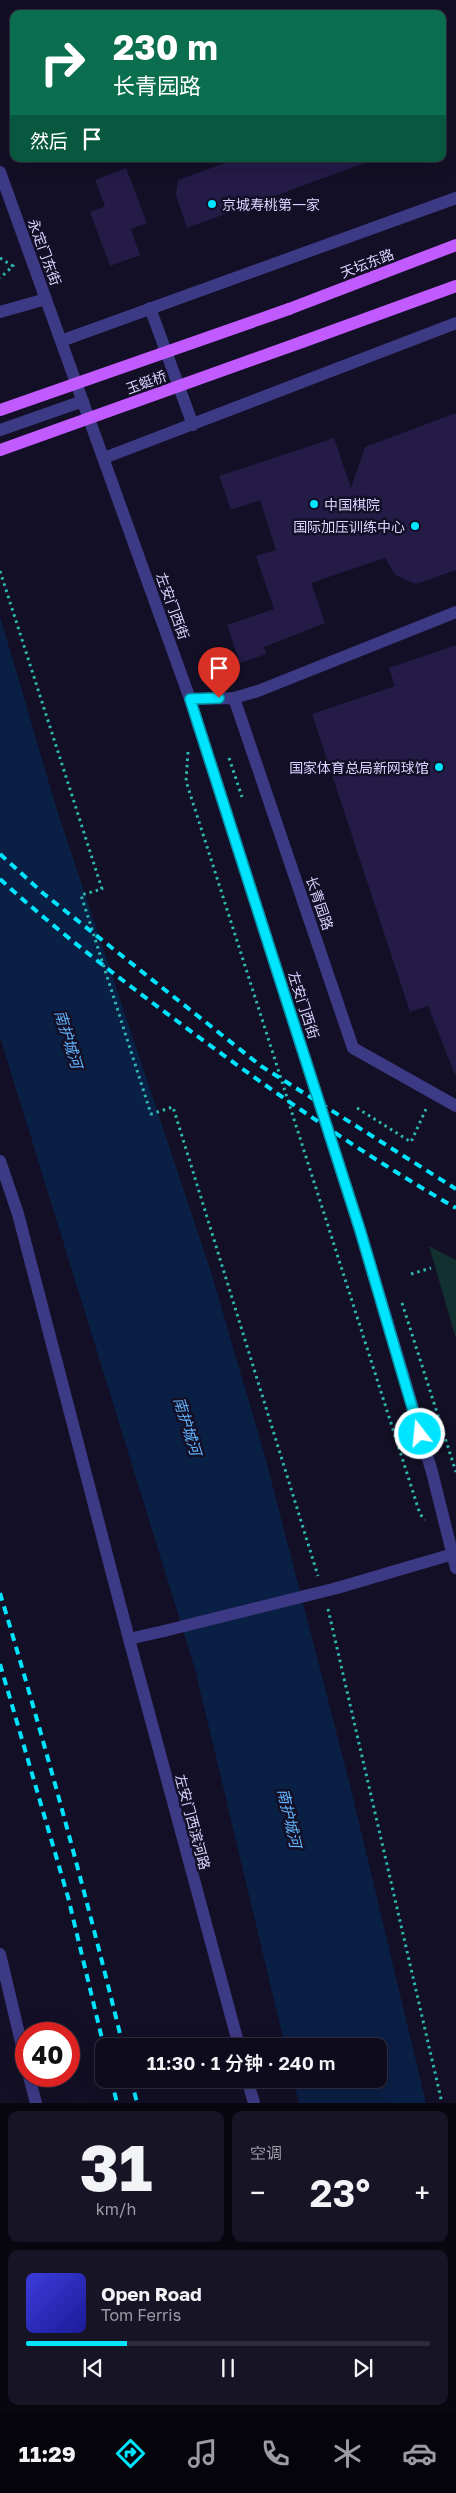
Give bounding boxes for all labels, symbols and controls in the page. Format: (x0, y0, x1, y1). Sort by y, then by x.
text: 230 m (113, 26, 218, 68)
icon: right (30, 30, 95, 95)
text: 长青园路 (113, 72, 201, 99)
icon: arrive (78, 125, 106, 153)
text: 然后 (30, 129, 68, 152)
place label: 京城寿桃第一家 (222, 196, 320, 213)
marker: 京城寿桃第一家 (206, 198, 218, 210)
street label: 永定门东街 (25, 216, 65, 288)
street label: 天坛东路 (338, 245, 396, 281)
street label: 玉蜓桥 (123, 367, 169, 397)
place label: 中国棋院 (324, 496, 380, 513)
marker: 中国棋院 (308, 498, 320, 510)
place label: 国际加压训练中心 (293, 518, 405, 535)
marker: 国际加压训练中心 (409, 520, 421, 532)
street label: 左安门西街 (153, 570, 193, 642)
pin (198, 647, 240, 698)
icon: arrive (205, 654, 233, 682)
place label: 国家体育总局新网球馆 (289, 759, 429, 776)
marker: 国家体育总局新网球馆 (433, 761, 445, 773)
street label: 长青园路 (303, 874, 337, 932)
street label: 左安门西街 (285, 969, 323, 1041)
water label: 南护城河 (52, 1008, 87, 1073)
water label: 南护城河 (171, 1395, 206, 1460)
position arrow (393, 1407, 445, 1459)
street label: 左安门西滨河路 (172, 1772, 214, 1872)
water label: 南护城河 (274, 1787, 306, 1852)
speed limit sign: 40 (15, 2022, 80, 2087)
text: 11:30 · 1 分钟 · 240 m (147, 2051, 335, 2074)
text: 31 (79, 2127, 153, 2205)
text: 空调 (250, 2143, 282, 2163)
text: 23° (310, 2170, 370, 2215)
text: − (250, 2176, 265, 2209)
text: + (415, 2176, 430, 2209)
text: km/h (96, 2199, 136, 2219)
text: Open Road (101, 2282, 202, 2305)
text: Tom Ferris (101, 2305, 181, 2325)
icon: previous (79, 2354, 107, 2382)
icon: pause (214, 2354, 242, 2382)
icon: next (349, 2354, 377, 2382)
icon: directions (113, 2436, 148, 2471)
icon: music (185, 2436, 220, 2471)
icon: phone (258, 2436, 293, 2471)
icon: climate (330, 2436, 365, 2471)
icon: car (402, 2436, 437, 2471)
text: 11:29 (19, 2440, 76, 2467)

